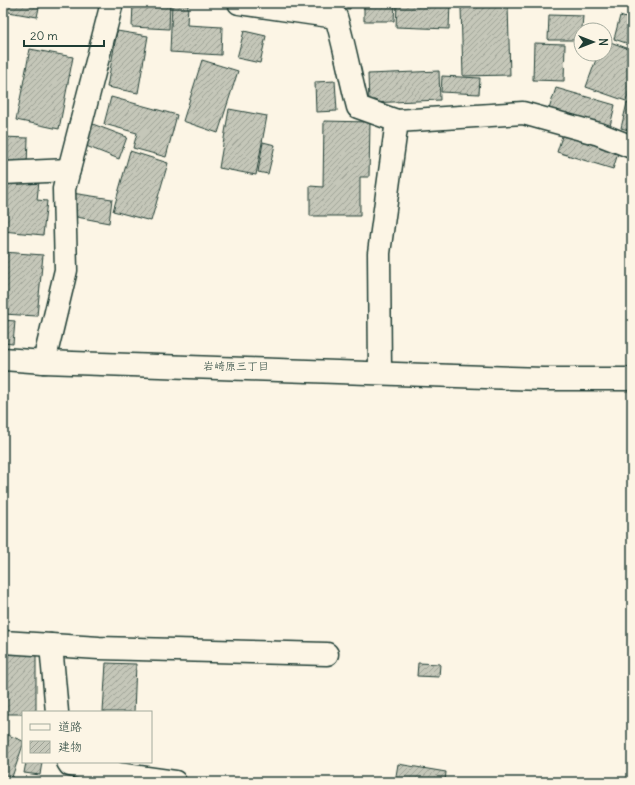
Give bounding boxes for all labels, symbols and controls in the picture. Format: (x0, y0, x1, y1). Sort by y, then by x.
scale bar (24, 22, 104, 48)
north arrow (573, 22, 613, 62)
text: 20 m (30, 28, 58, 43)
text: N (596, 38, 610, 46)
district label: 岩崎原三丁目 (203, 359, 269, 373)
legend (22, 711, 152, 763)
text: 道路 (58, 719, 82, 734)
text: 建物 (58, 739, 82, 754)

